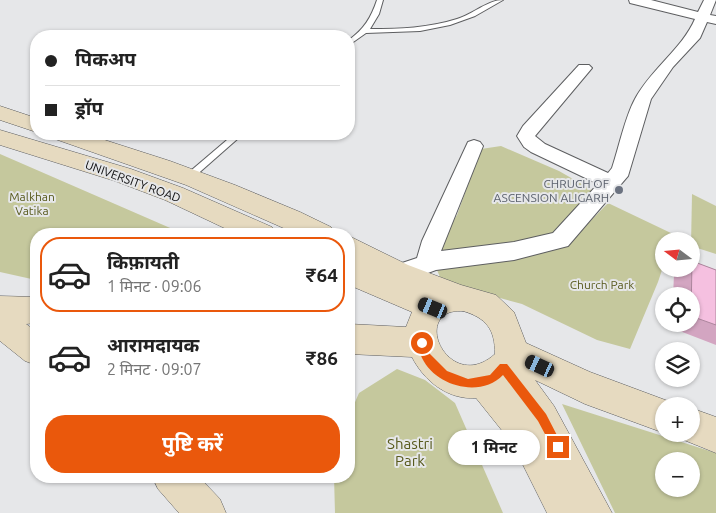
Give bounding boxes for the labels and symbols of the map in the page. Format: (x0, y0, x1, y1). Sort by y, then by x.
street label: UNIVERSITY ROAD (83, 158, 183, 204)
place label: CHRUCH OF ASCENSION ALIGARH (493, 177, 609, 204)
marker: CHRUCH OF ASCENSION ALIGARH (613, 184, 625, 196)
park label: Malkhan Vatika (9, 190, 55, 217)
north arrow (655, 232, 700, 278)
park label: Church Park (570, 278, 634, 291)
car (416, 295, 449, 321)
route start (411, 332, 433, 354)
car (523, 353, 556, 379)
callout: 1 मिनट (448, 430, 540, 464)
park label: Shastri Park (387, 435, 433, 469)
route end (547, 436, 569, 458)

